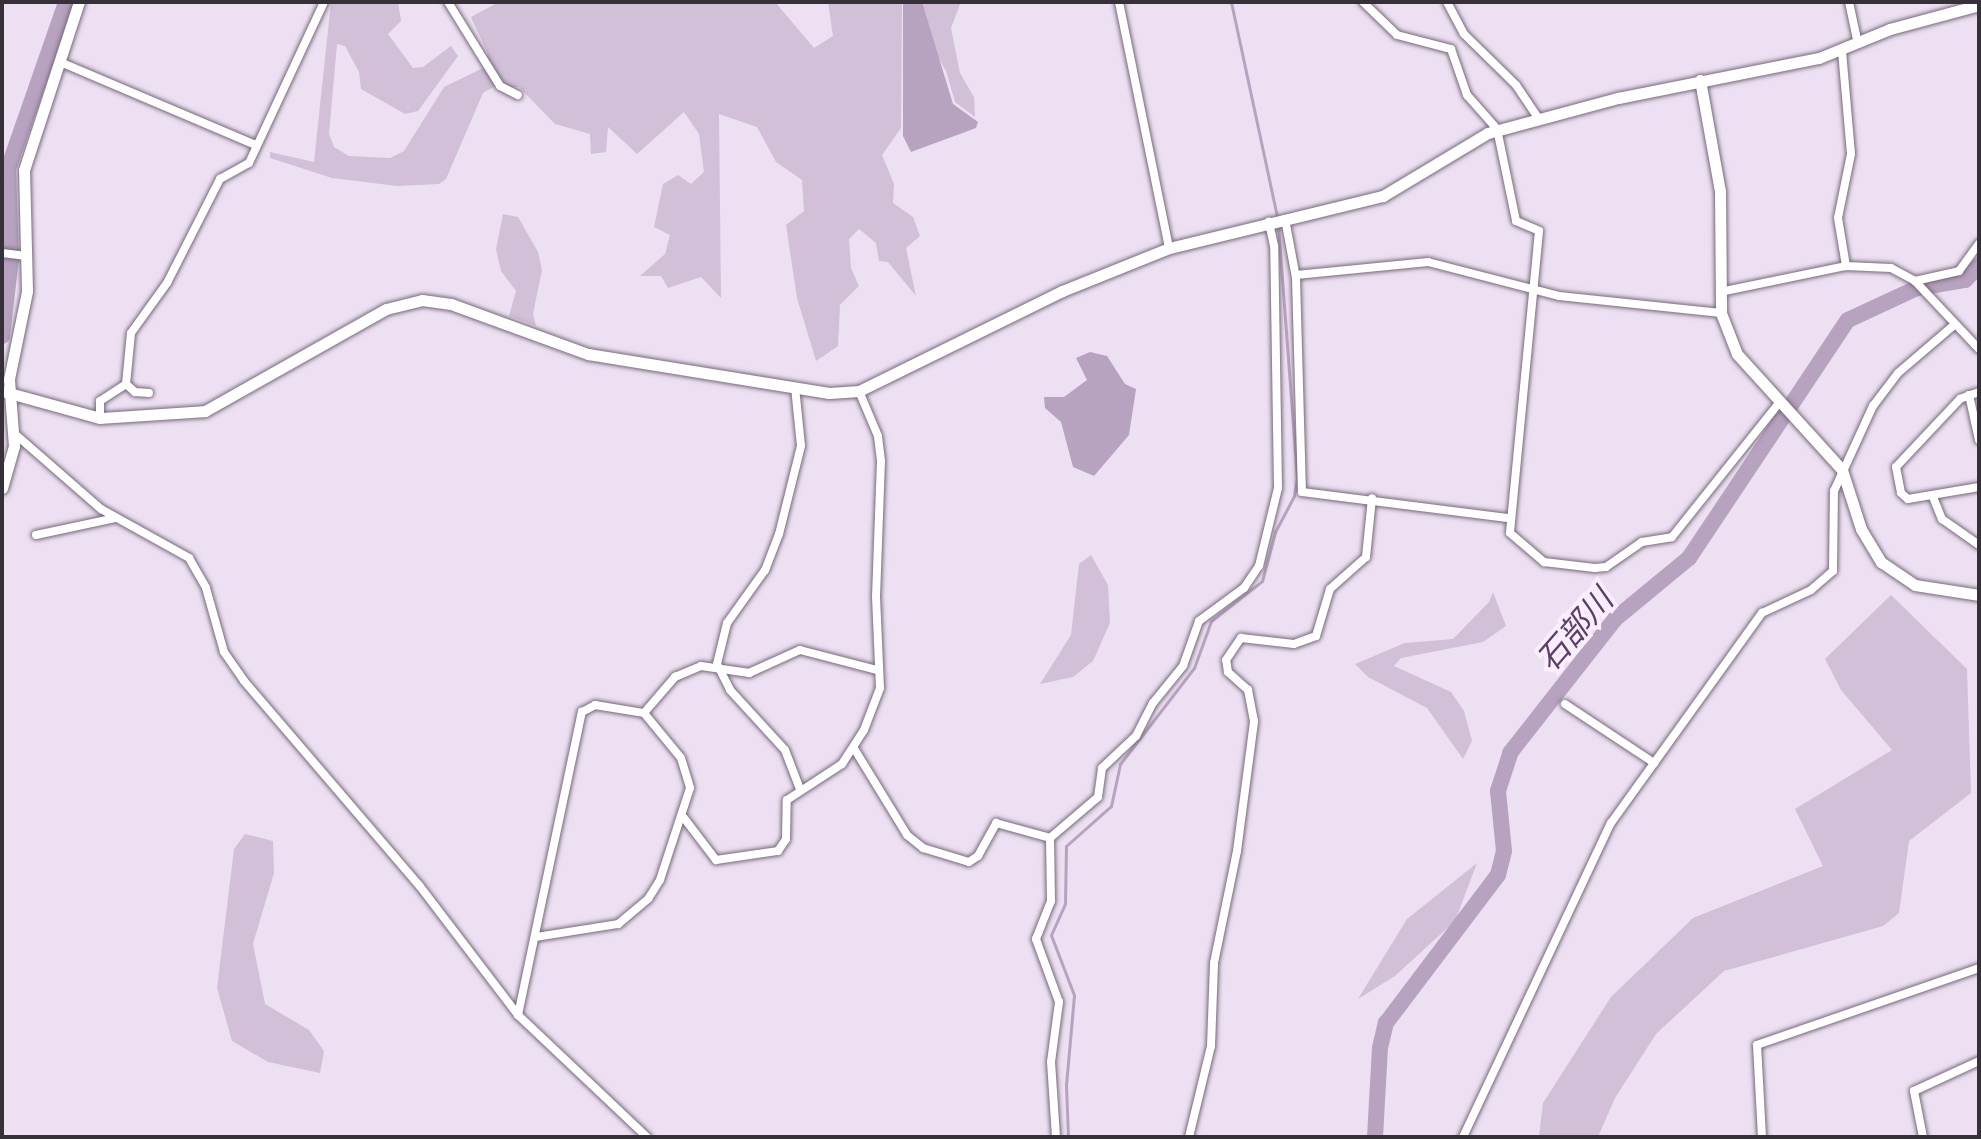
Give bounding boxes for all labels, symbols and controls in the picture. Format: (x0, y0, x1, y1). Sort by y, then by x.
water label: 石部川 (1529, 581, 1621, 679)

